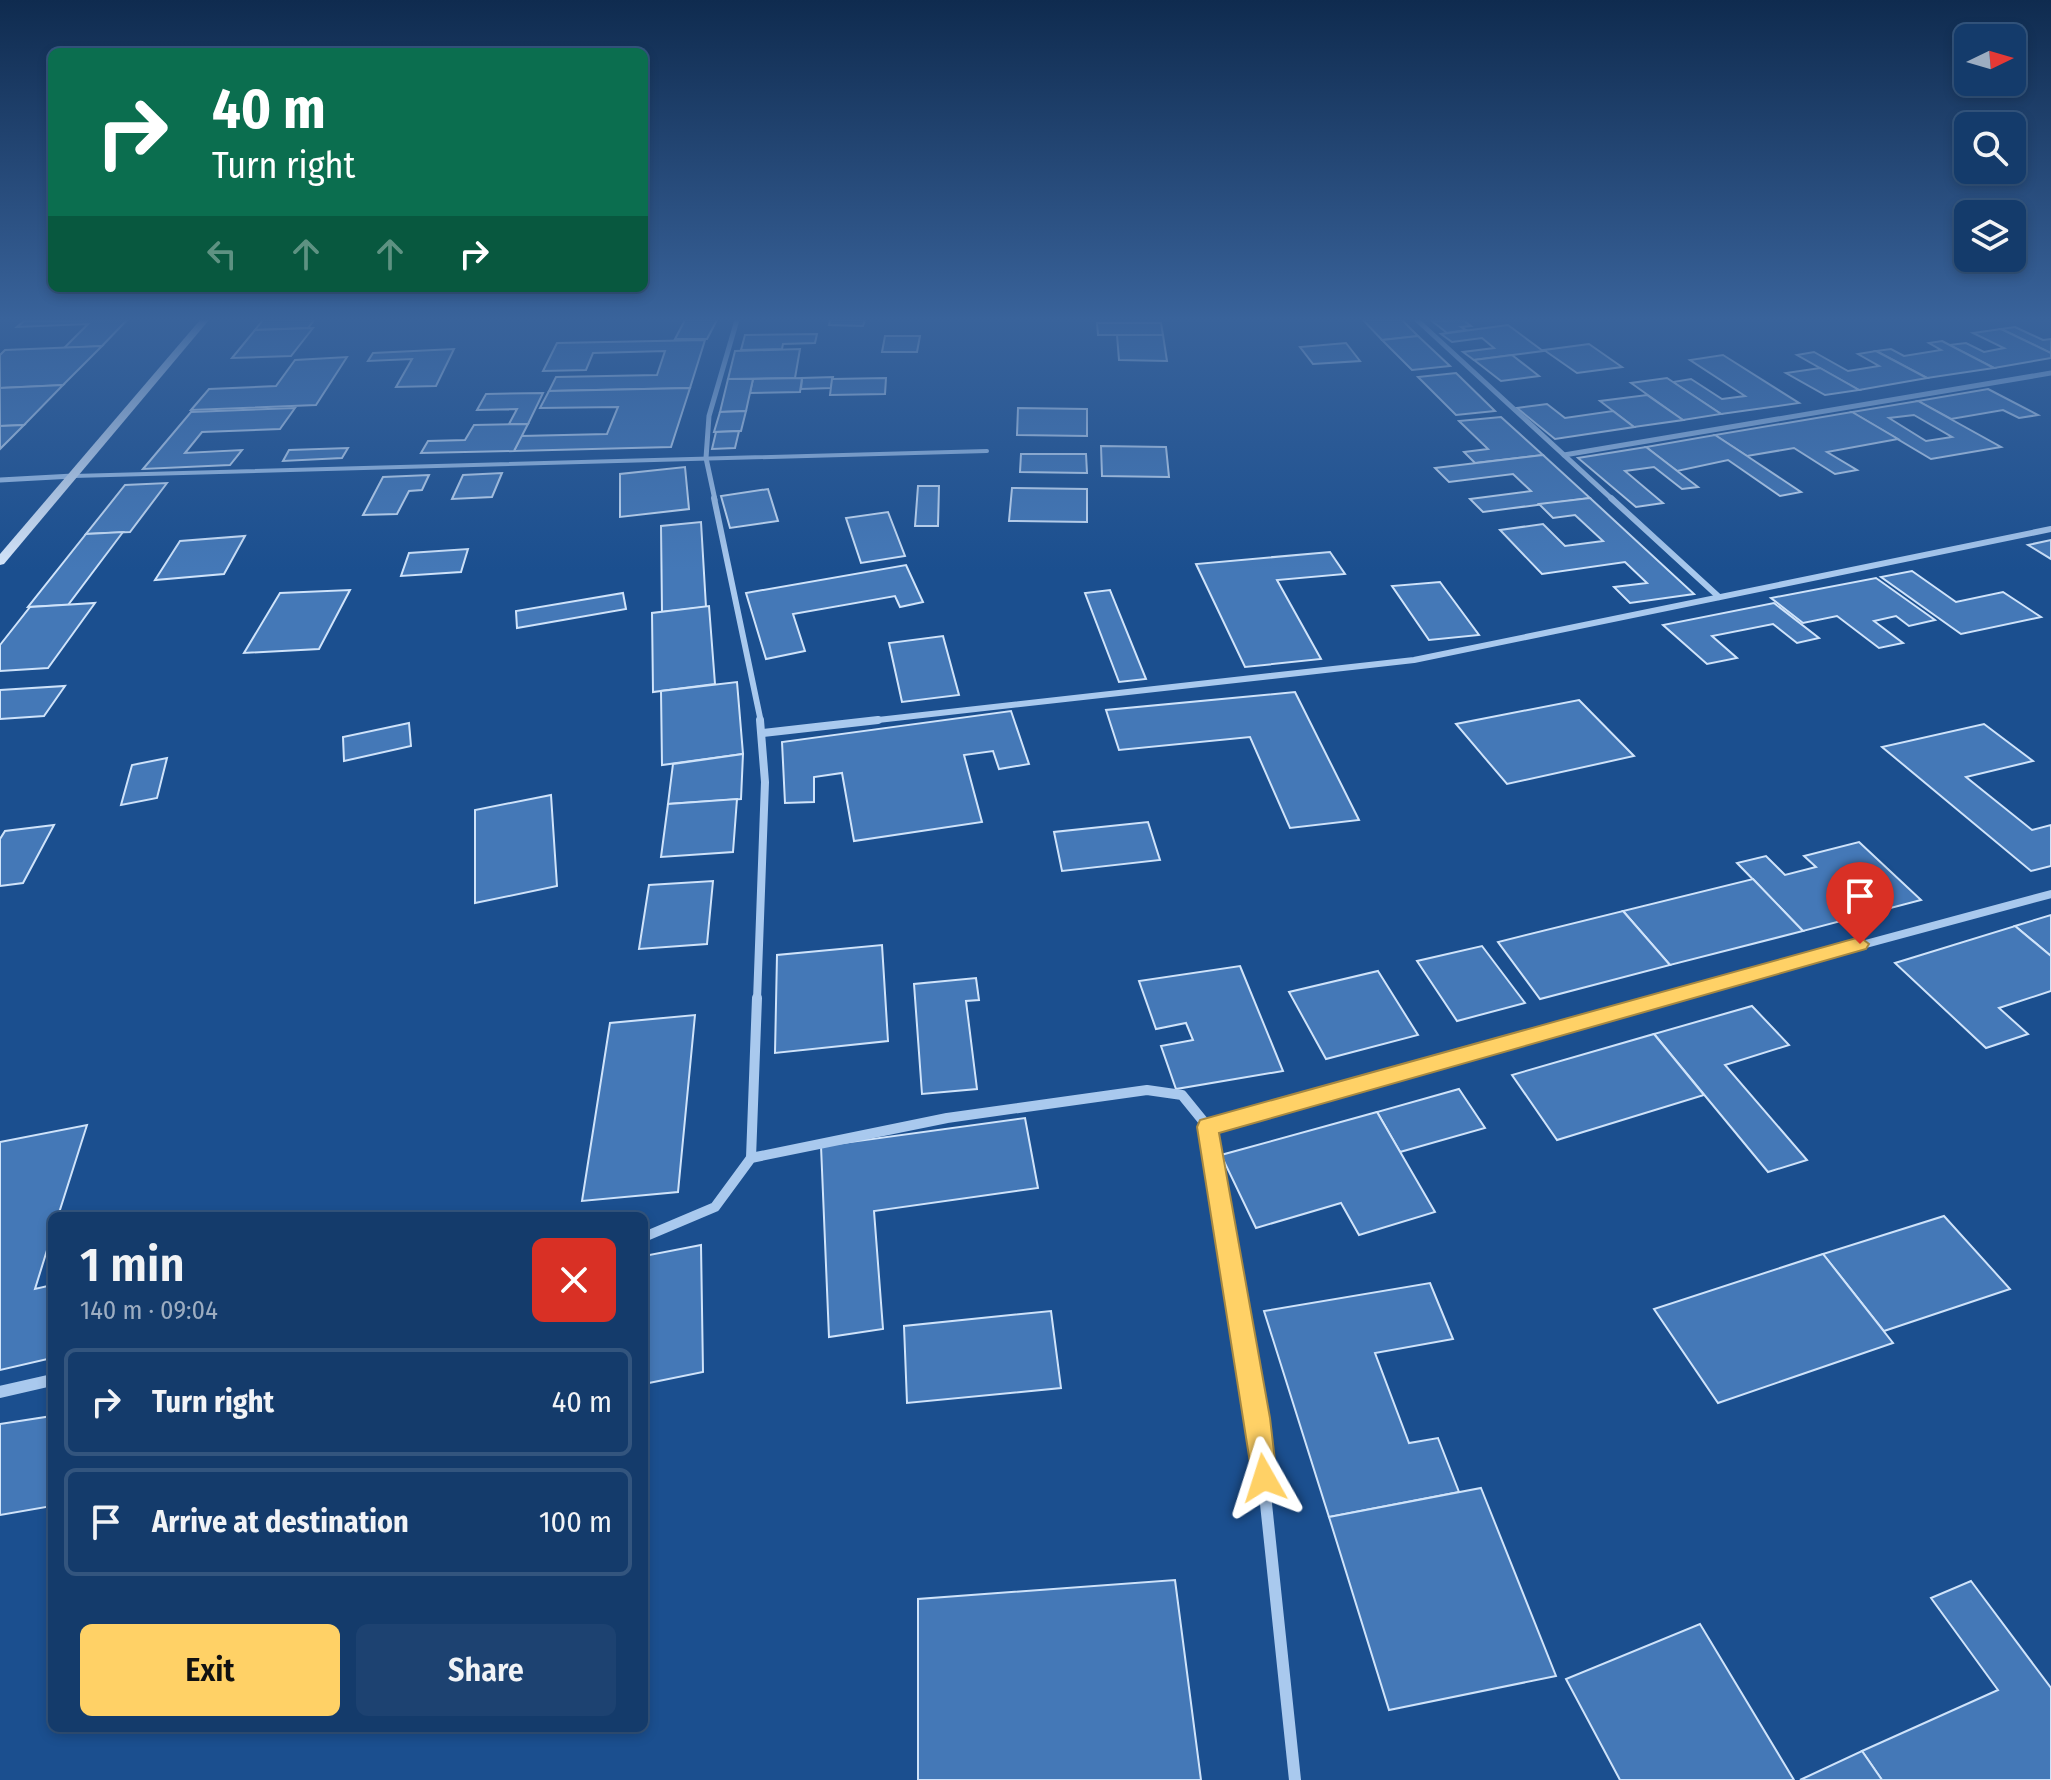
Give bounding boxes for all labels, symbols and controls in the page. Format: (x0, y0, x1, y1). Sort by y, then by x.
north arrow (1954, 24, 2026, 96)
map controls (1954, 24, 2026, 272)
text: 40 m (212, 76, 326, 143)
icon: right (80, 80, 184, 184)
button: search (1954, 112, 2026, 184)
text: Turn right (212, 144, 355, 188)
button: layers (1954, 200, 2026, 272)
icon: left (200, 232, 244, 276)
icon: ahead (284, 232, 328, 276)
icon: ahead (368, 232, 412, 276)
icon: right (452, 232, 496, 276)
pin (1826, 862, 1894, 944)
icon: arrive (1838, 874, 1882, 918)
text: 1 min (80, 1236, 185, 1294)
button: close (532, 1238, 616, 1322)
text: 140 m · 09:04 (80, 1295, 218, 1326)
icon: right (84, 1380, 128, 1424)
text: Turn right (152, 1384, 274, 1420)
text: 40 m (552, 1384, 612, 1420)
position arrow (1222, 1436, 1306, 1520)
icon: arrive (84, 1500, 128, 1544)
text: Arrive at destination (152, 1504, 409, 1540)
text: 100 m (539, 1504, 612, 1540)
button: Exit (80, 1624, 340, 1716)
button: Share (356, 1624, 616, 1716)

